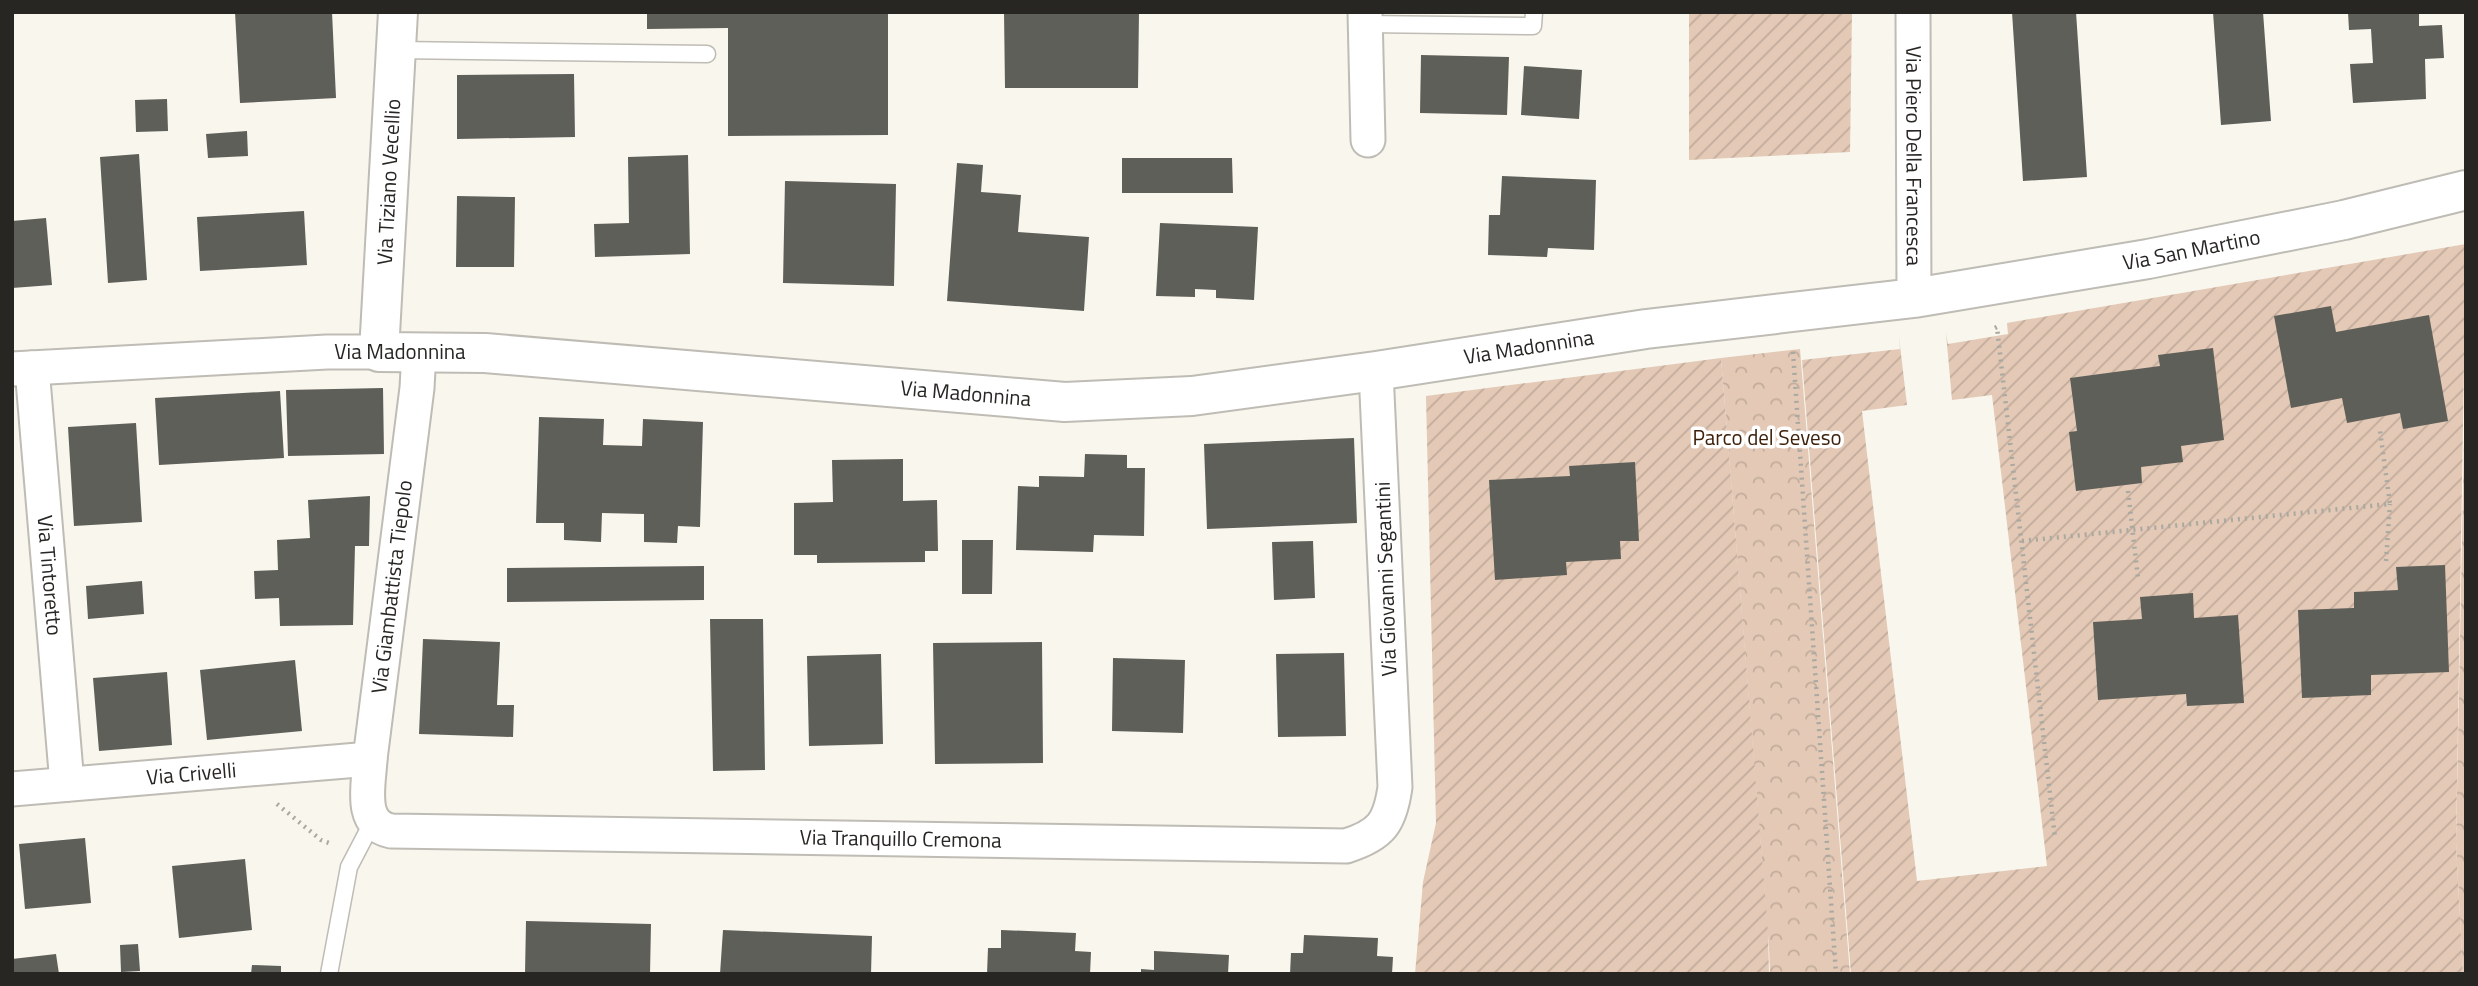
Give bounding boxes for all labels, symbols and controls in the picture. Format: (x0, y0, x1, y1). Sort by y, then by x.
street label: Via Piero Della Francesca (1898, 46, 1931, 267)
street label: Via Tiziano Vecellio (368, 98, 408, 266)
street label: Via San Martino (2120, 220, 2263, 278)
street label: Via Madonnina (1461, 320, 1596, 372)
street label: Via Madonnina (334, 335, 466, 367)
street label: Via Madonnina (899, 371, 1033, 414)
park label: Parco del Seveso (1692, 421, 1842, 453)
street label: Via Giambattista Tiepolo (362, 478, 420, 696)
street label: Via Giovanni Segantini (1366, 481, 1404, 677)
street label: Via Tintoretto (29, 514, 71, 637)
street label: Via Crivelli (145, 753, 238, 793)
street label: Via Tranquillo Cremona (799, 820, 1002, 856)

